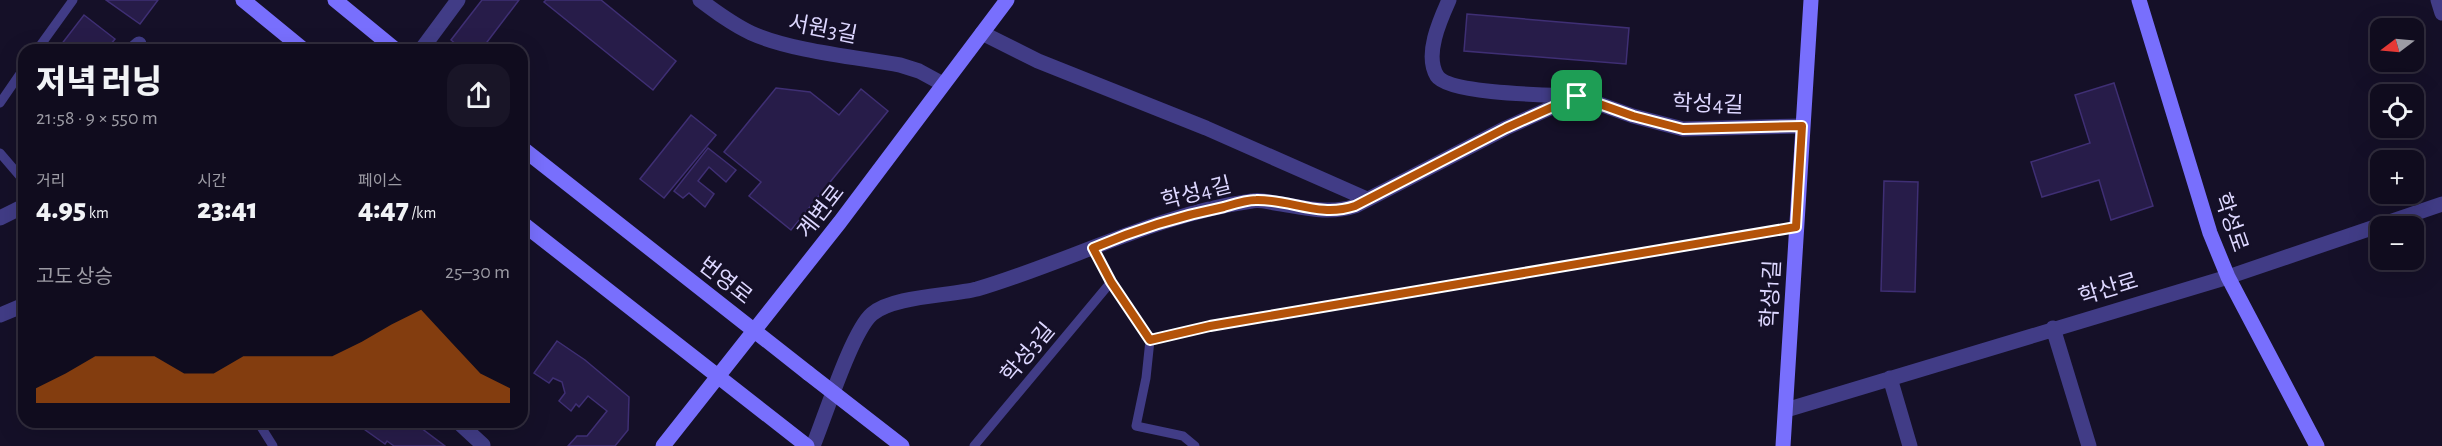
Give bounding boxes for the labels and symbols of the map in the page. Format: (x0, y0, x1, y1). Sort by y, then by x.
street label: 서원3길 (786, 11, 859, 46)
north arrow (2370, 18, 2424, 72)
pin (1551, 70, 1602, 121)
street label: 학성4길 (1672, 91, 1744, 116)
street label: 학성4길 (1159, 173, 1234, 212)
street label: 계변로 (793, 180, 848, 242)
street label: 학성로 (2211, 190, 2252, 255)
street label: 번영로 (695, 253, 757, 308)
street label: 학성1길 (1757, 259, 1784, 329)
street label: 학산로 (2076, 269, 2141, 308)
street label: 학성3길 (996, 318, 1059, 386)

